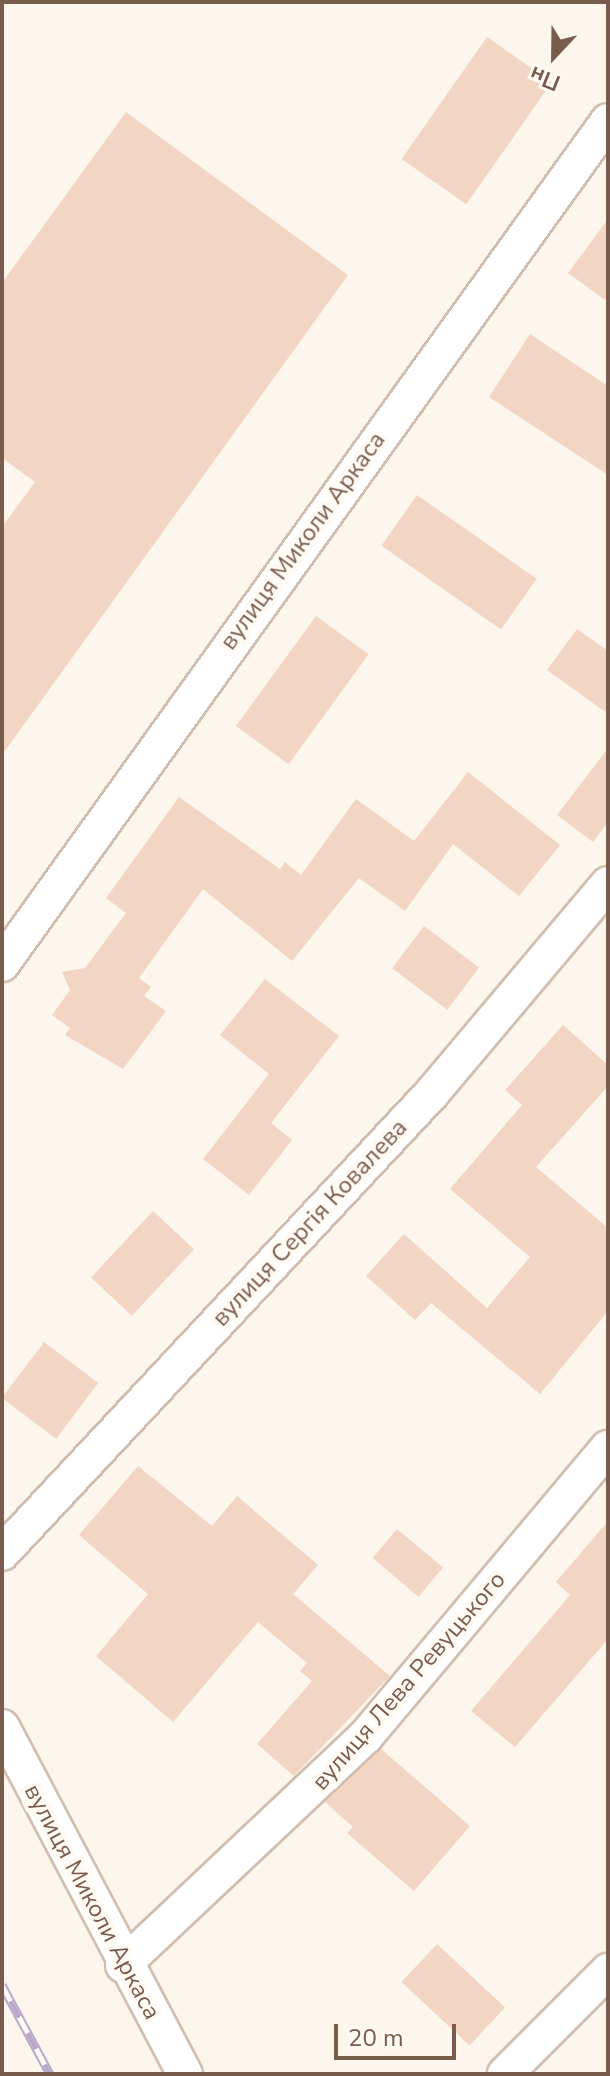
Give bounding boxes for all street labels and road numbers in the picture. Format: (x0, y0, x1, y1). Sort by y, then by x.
street label: вулиця Миколи Аркаса (214, 426, 392, 656)
street label: вулиця Сергія Ковалева (207, 1114, 413, 1332)
street label: вулиця Лева Ревуцького (306, 1566, 512, 1796)
street label: вулиця Миколи Аркаса (18, 1779, 166, 2025)

